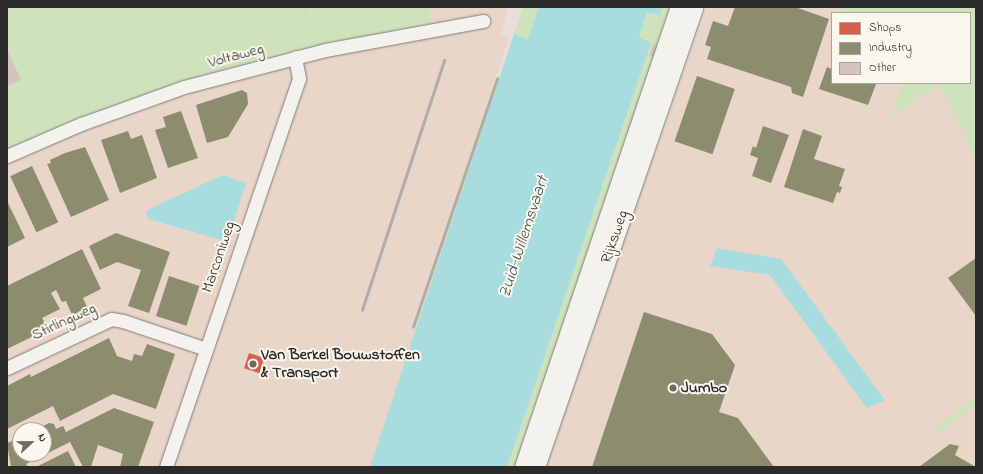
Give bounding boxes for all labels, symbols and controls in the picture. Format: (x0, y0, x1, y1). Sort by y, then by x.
legend (831, 12, 971, 84)
text: Shops (869, 19, 901, 37)
street label: Voltaweg (206, 39, 266, 73)
text: Industry (869, 39, 912, 57)
text: Other (869, 59, 896, 77)
water label: Zuid-Willemsvaart (495, 174, 553, 300)
street label: Rijksweg (597, 208, 633, 266)
street label: Marconiweg (198, 219, 240, 295)
street label: Stirlingweg (29, 299, 99, 345)
place label: Van Berkel Bouwstoffen & Transport (261, 345, 420, 383)
marker: Van Berkel Bouwstoffen & Transport (248, 359, 258, 369)
place label: Jumbo (681, 378, 727, 398)
marker: Jumbo (668, 383, 678, 393)
north arrow (12, 422, 52, 462)
text: N (33, 431, 51, 444)

